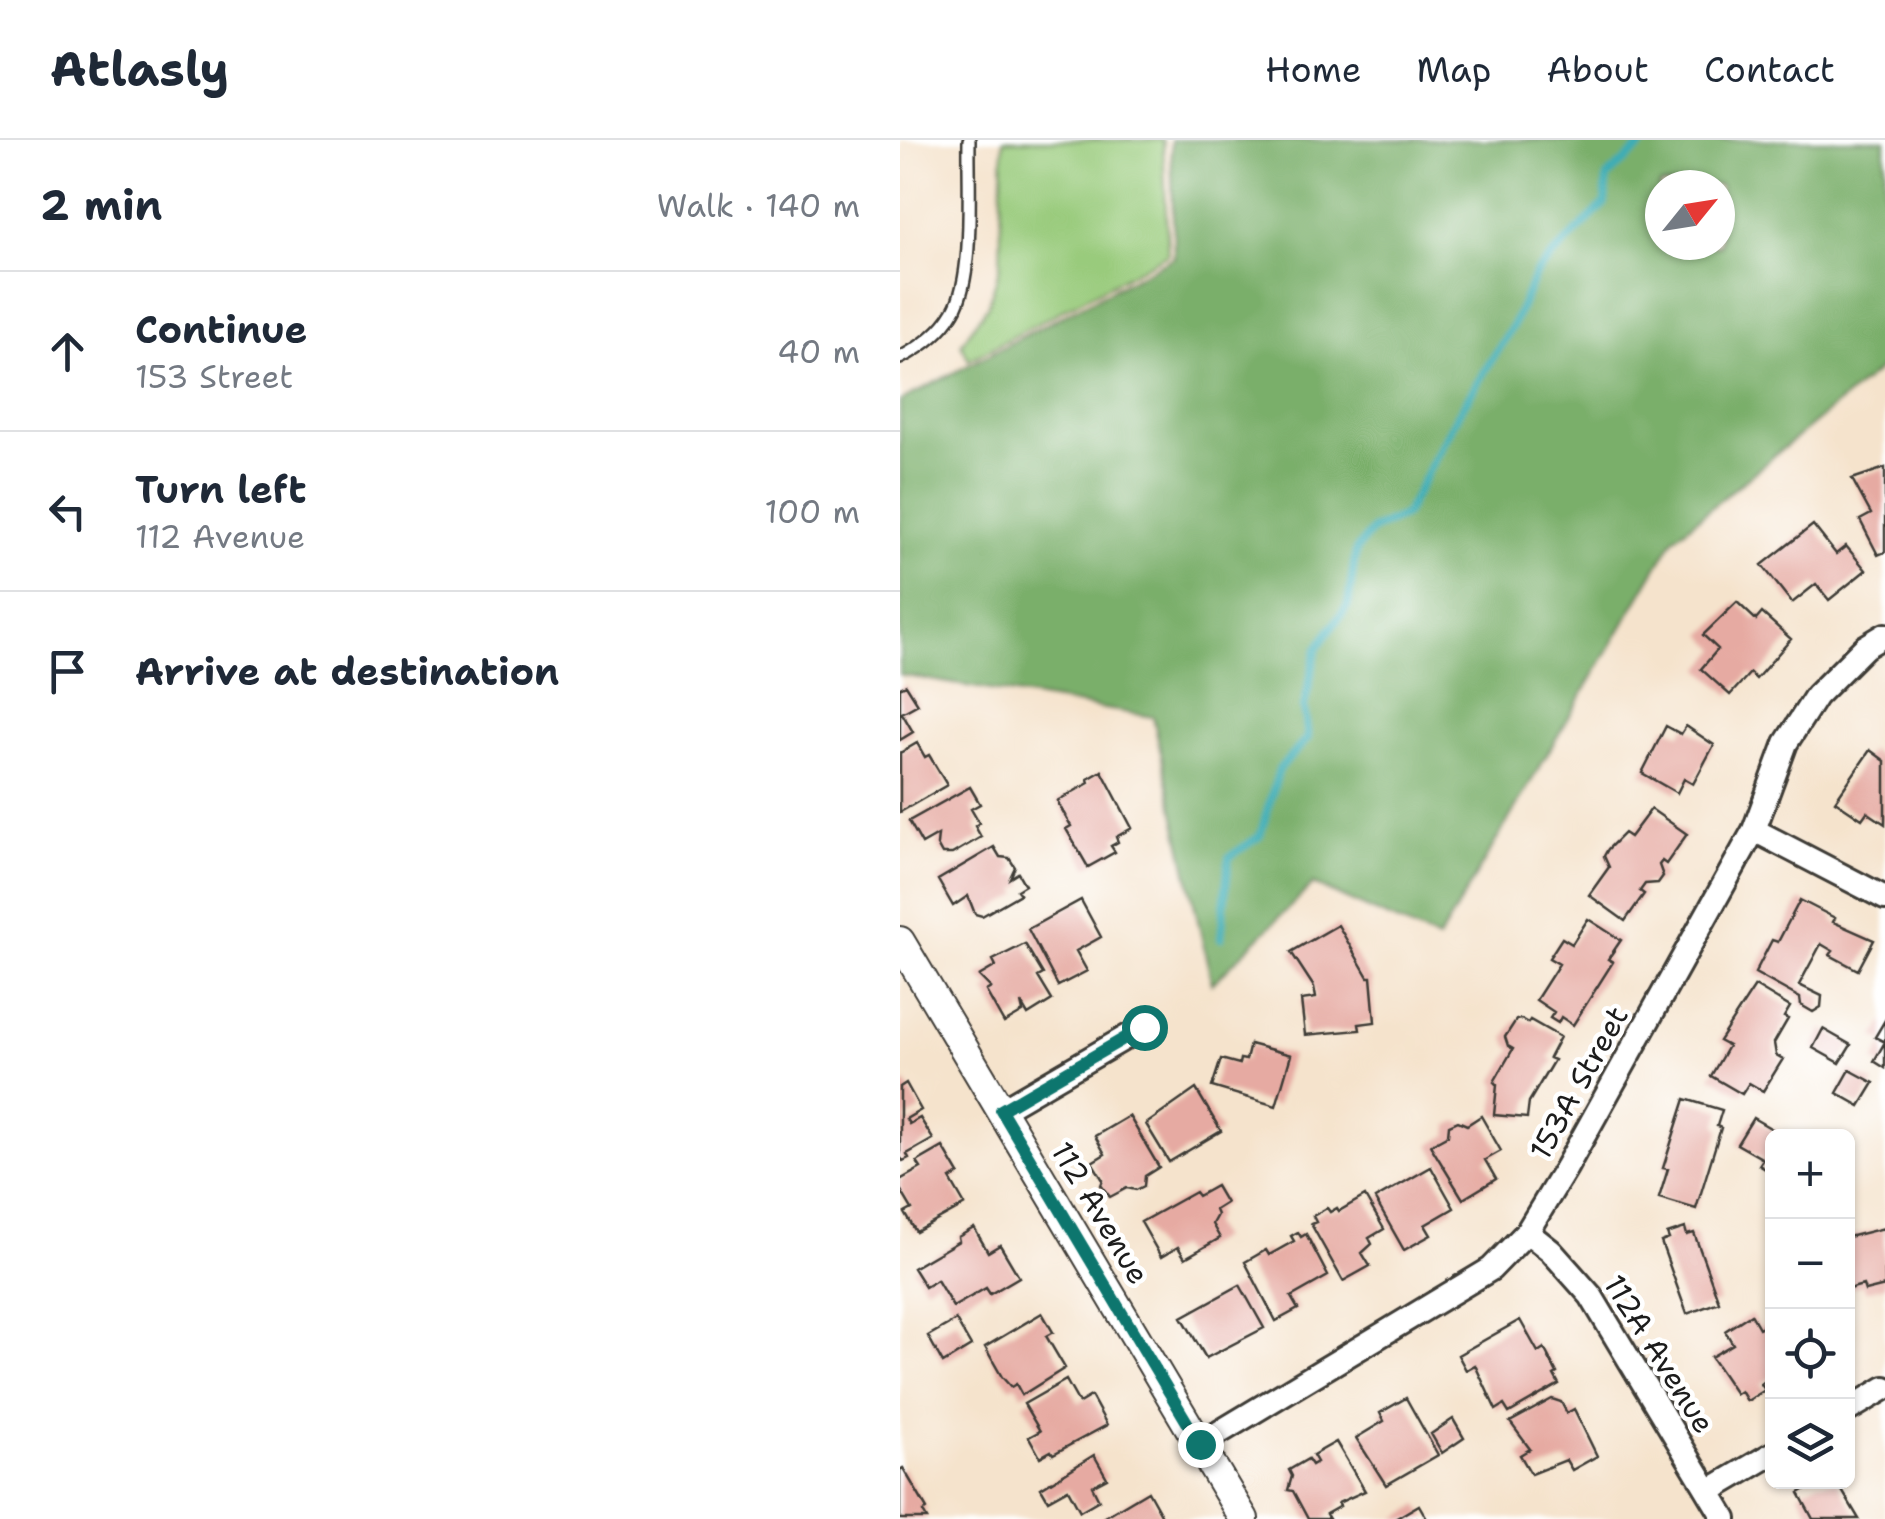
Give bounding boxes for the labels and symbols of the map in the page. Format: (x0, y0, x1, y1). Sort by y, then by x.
north arrow (1645, 170, 1735, 260)
street label: 153A Street (1520, 999, 1638, 1167)
route start (1122, 1005, 1168, 1051)
street label: 112 Avenue (1042, 1134, 1159, 1292)
street label: 112A Avenue (1594, 1267, 1725, 1441)
route end (1178, 1422, 1224, 1468)

